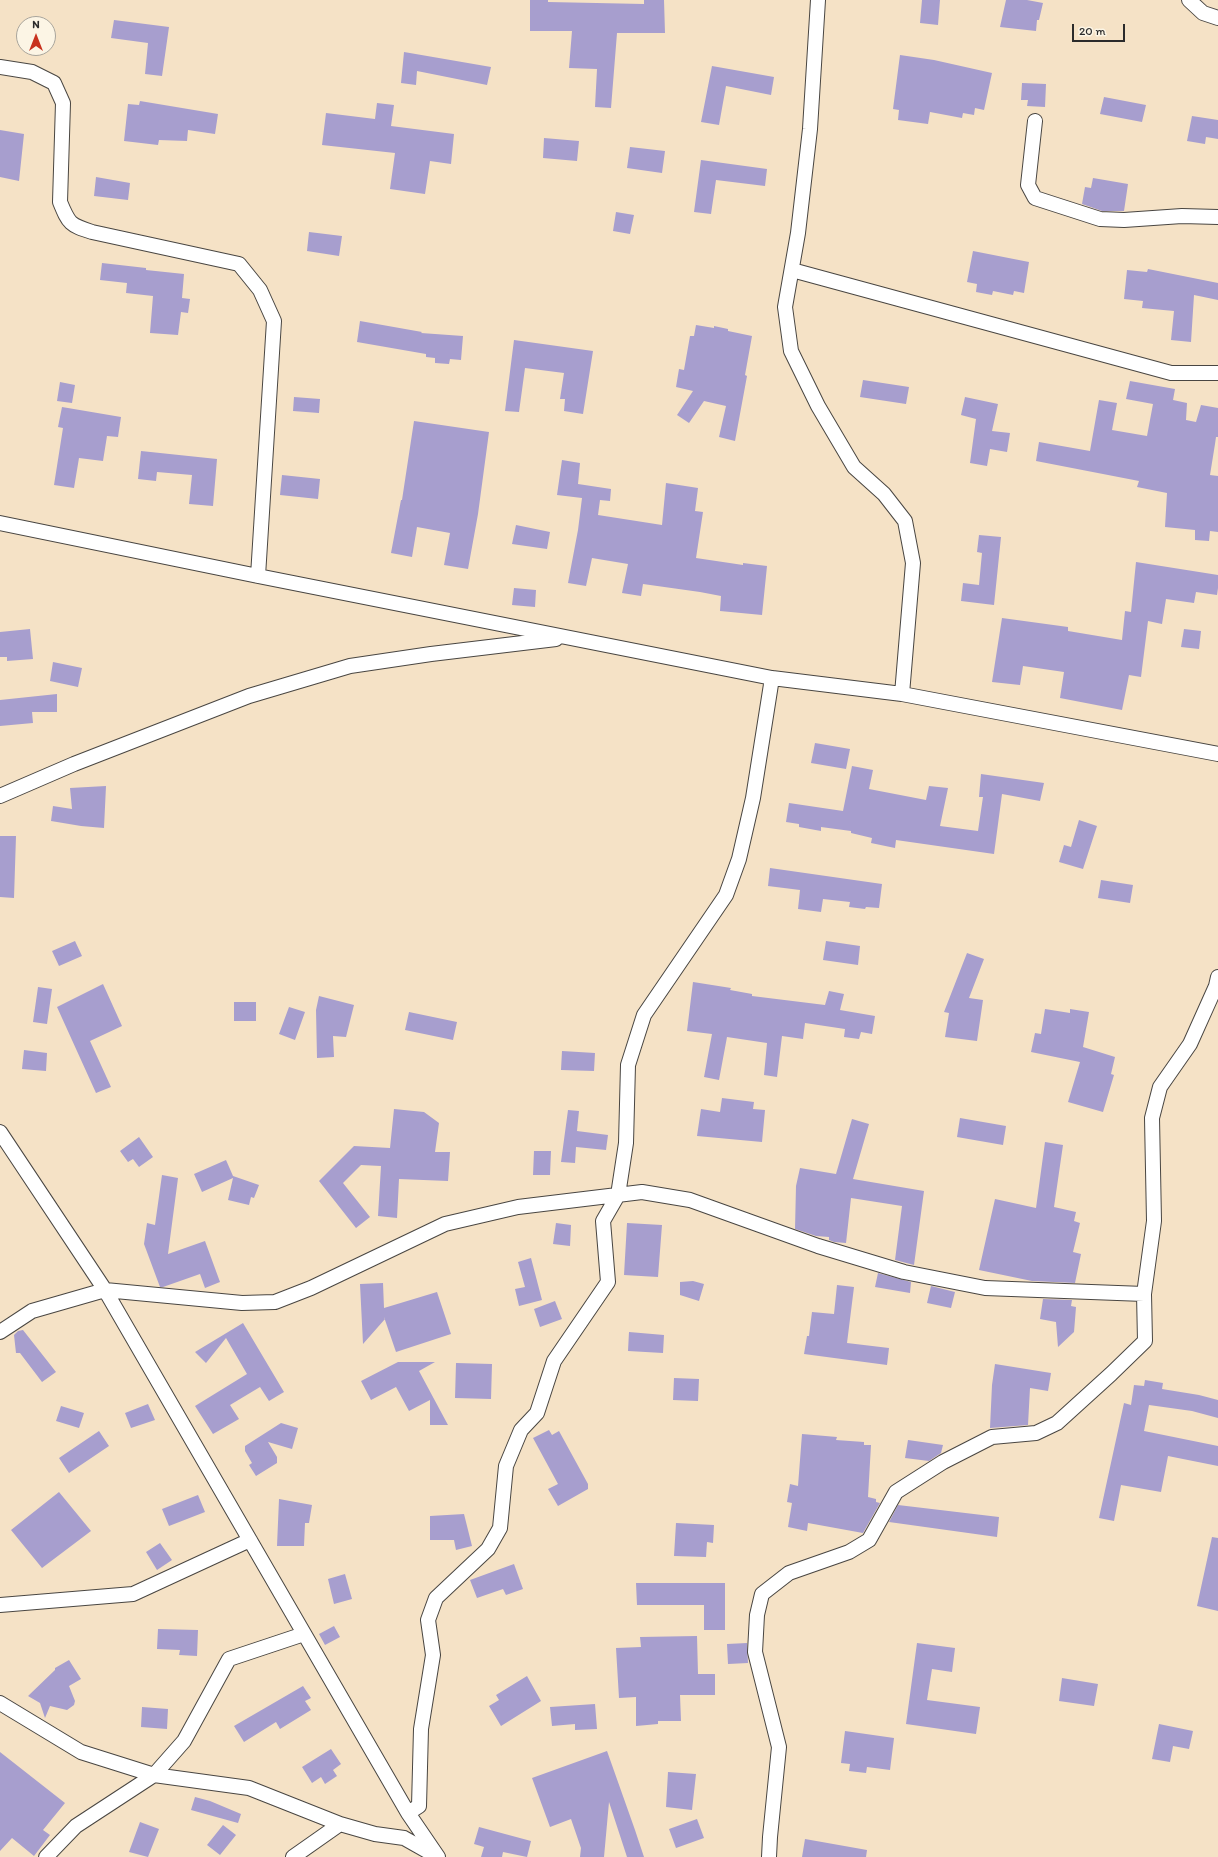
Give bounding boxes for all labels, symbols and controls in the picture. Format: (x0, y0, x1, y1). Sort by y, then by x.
north arrow (16, 16, 56, 56)
scale bar (1074, 16, 1127, 42)
text: N (32, 18, 40, 31)
text: 20 m (1079, 24, 1106, 38)

